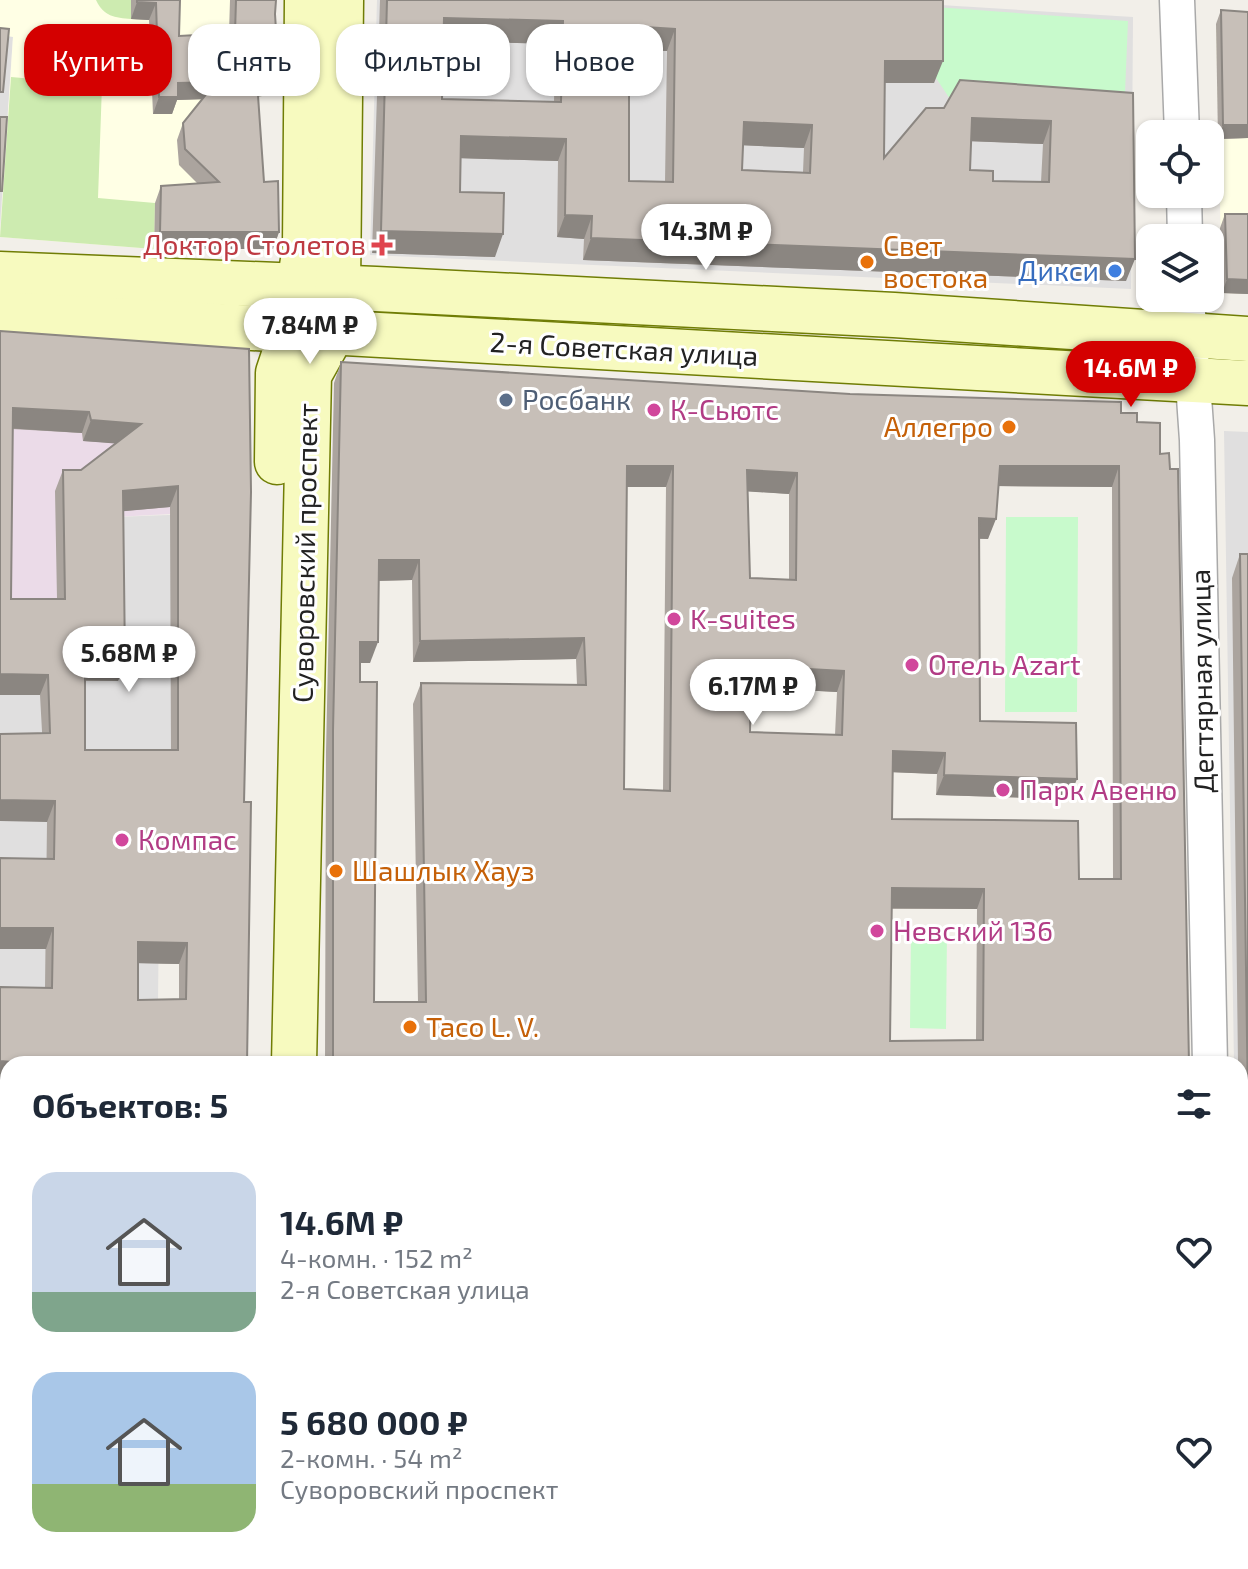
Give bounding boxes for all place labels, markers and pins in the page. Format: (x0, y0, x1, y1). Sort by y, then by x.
pin: 14.3M ₽ (632, 204, 780, 272)
place label: Доктор Столетов (143, 227, 366, 261)
place label: Свет востока (883, 228, 988, 294)
marker: Доктор Столетов (373, 236, 391, 254)
marker: Свет востока (858, 253, 876, 271)
place label: Дикси (1018, 253, 1099, 287)
marker: Дикси (1106, 262, 1124, 280)
pin: 7.84M ₽ (236, 298, 384, 366)
pin: 14.6M ₽ (1057, 341, 1205, 409)
place label: Росбанк (522, 382, 631, 416)
marker: Росбанк (497, 391, 515, 409)
place label: К-Сьютс (670, 392, 779, 426)
marker: К-Сьютс (645, 401, 663, 419)
place label: Аллегро (884, 409, 993, 443)
marker: Аллегро (1000, 418, 1018, 436)
place label: K-suites (690, 601, 796, 635)
marker: K-suites (665, 610, 683, 628)
pin: 5.68M ₽ (55, 626, 203, 694)
place label: Отель Azart (928, 647, 1081, 681)
marker: Отель Azart (903, 656, 921, 674)
pin: 6.17M ₽ (679, 659, 827, 727)
place label: Парк Авеню (1019, 772, 1177, 806)
marker: Парк Авеню (994, 781, 1012, 799)
place label: Компас (138, 822, 237, 856)
marker: Компас (113, 831, 131, 849)
place label: Шашлык Хауз (352, 853, 535, 887)
marker: Шашлык Хауз (327, 862, 345, 880)
place label: Невский 136 (893, 913, 1053, 947)
marker: Невский 136 (868, 922, 886, 940)
place label: Taco L. V. (426, 1009, 539, 1043)
marker: Taco L. V. (401, 1018, 419, 1036)

